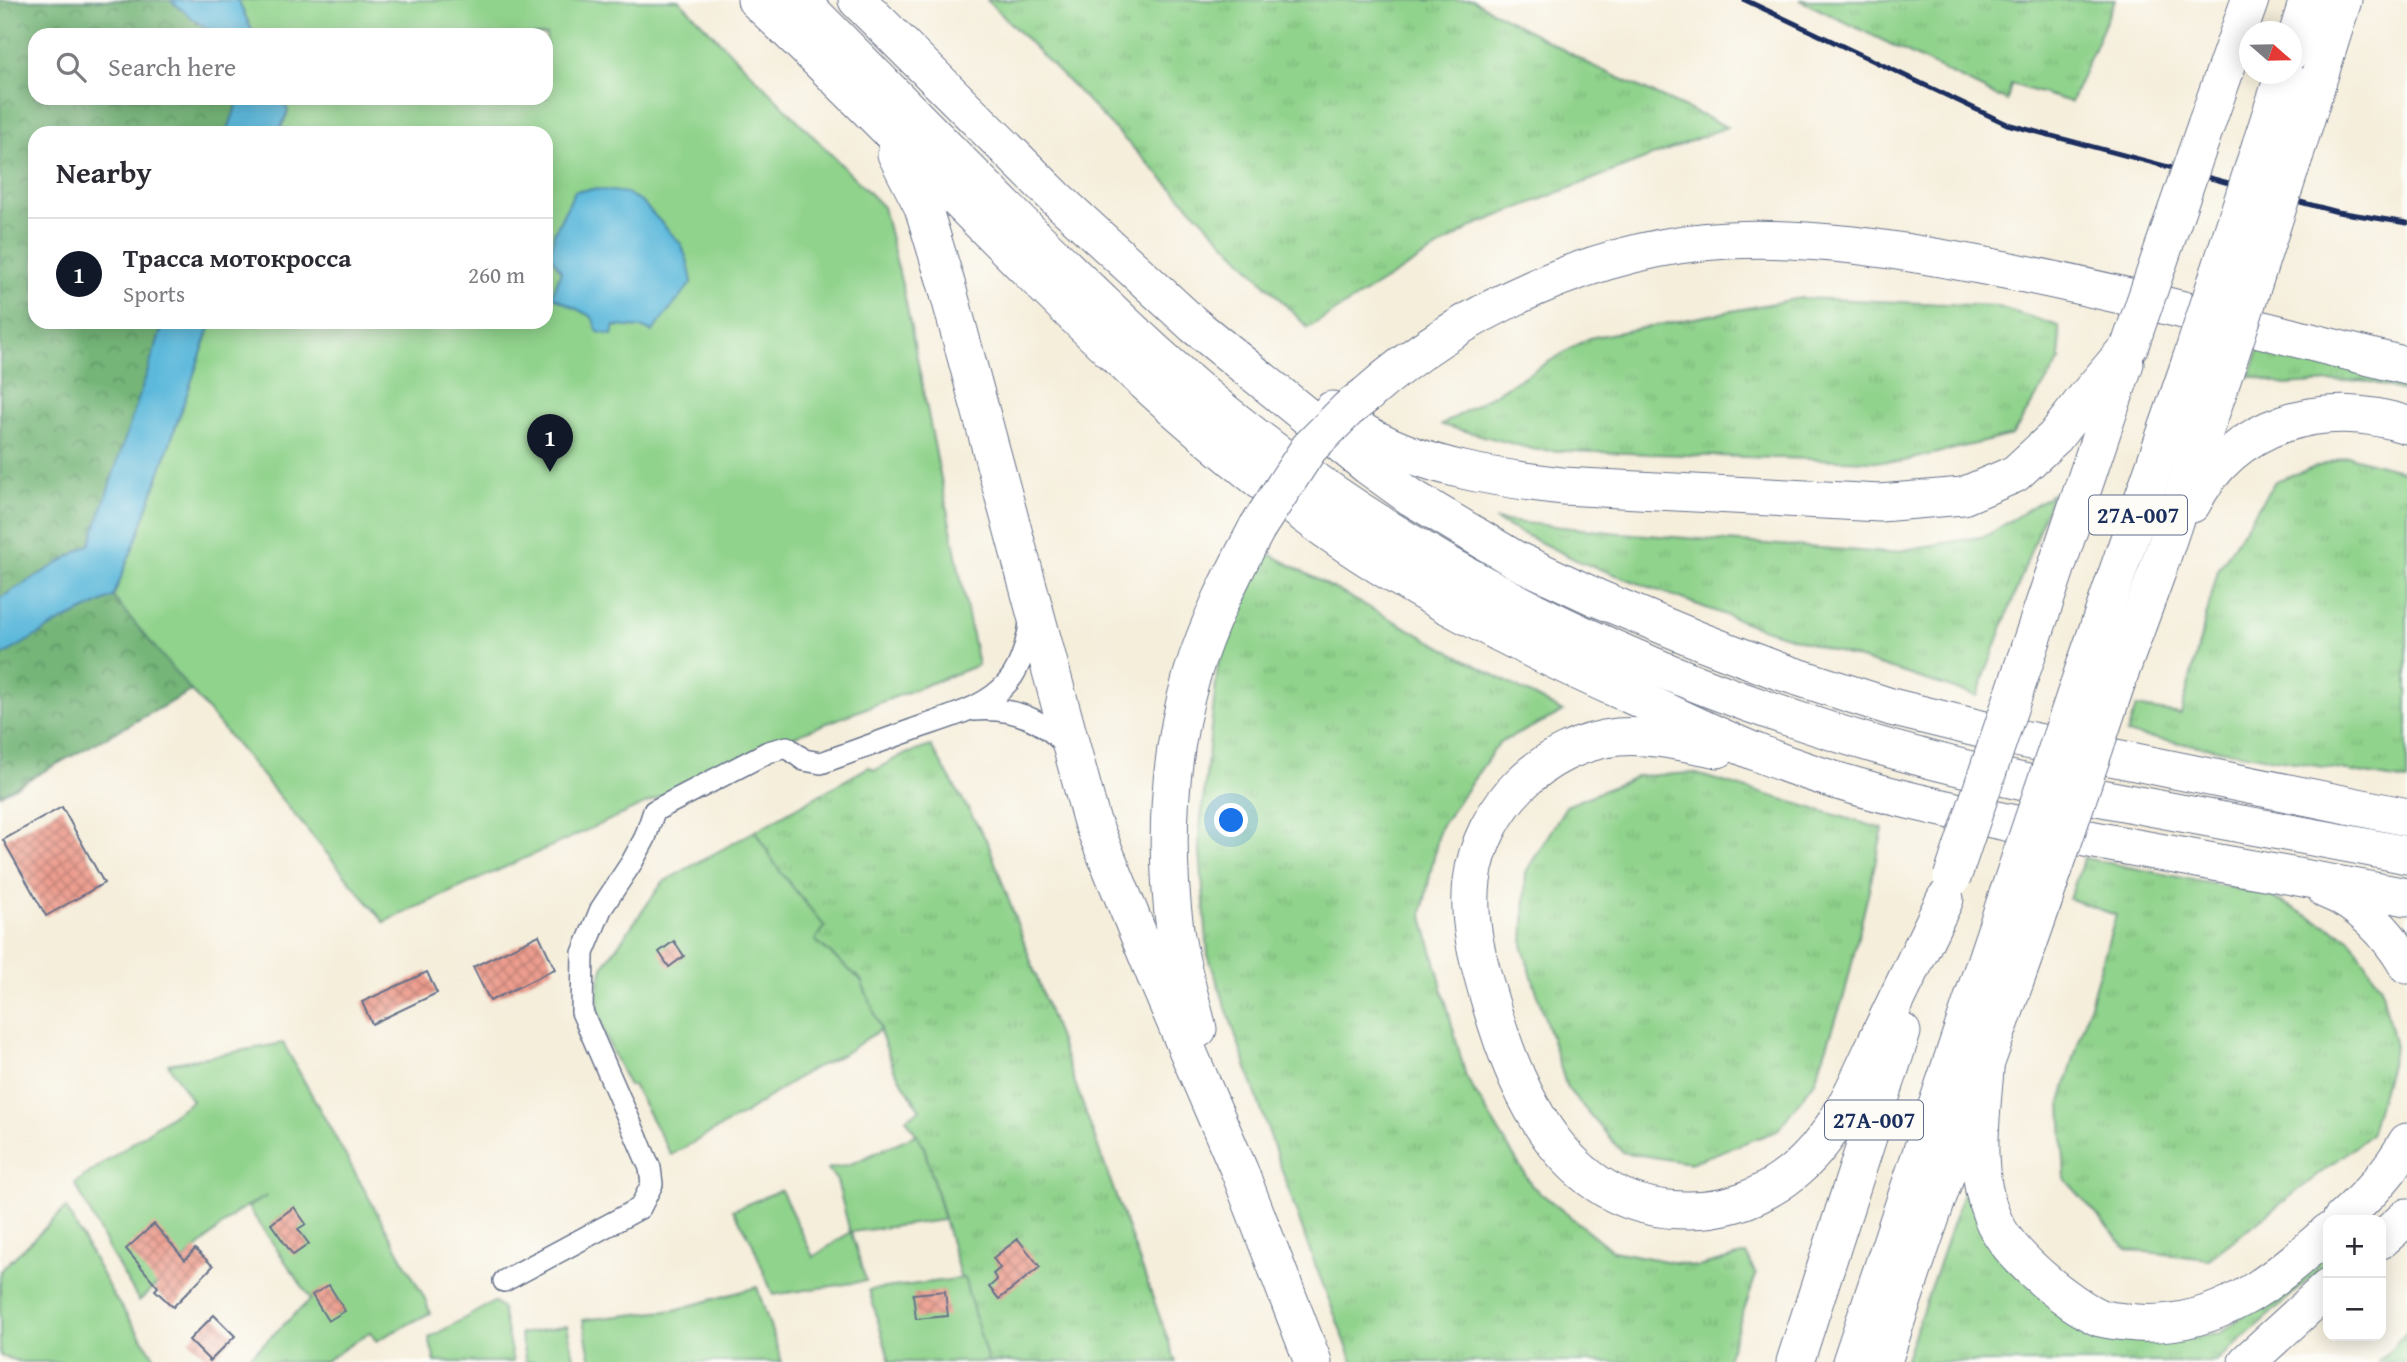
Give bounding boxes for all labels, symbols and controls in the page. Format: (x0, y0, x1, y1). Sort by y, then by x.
north arrow (2239, 21, 2302, 84)
search box (28, 28, 553, 105)
text: Search here (108, 47, 236, 86)
icon: search (52, 48, 90, 86)
text: Nearby (56, 150, 152, 194)
text: Трасса мотокросса (123, 238, 352, 277)
text: 1 (73, 258, 85, 291)
text: 260 m (468, 258, 525, 291)
text: Sports (123, 277, 185, 310)
pin: 1 (527, 414, 573, 472)
road number: 27А-007 (2089, 495, 2187, 534)
your location (1214, 803, 1248, 837)
road number: 27А-007 (1825, 1100, 1923, 1140)
map controls (2323, 1215, 2386, 1341)
button: + (2323, 1215, 2386, 1278)
button: − (2323, 1278, 2386, 1341)

